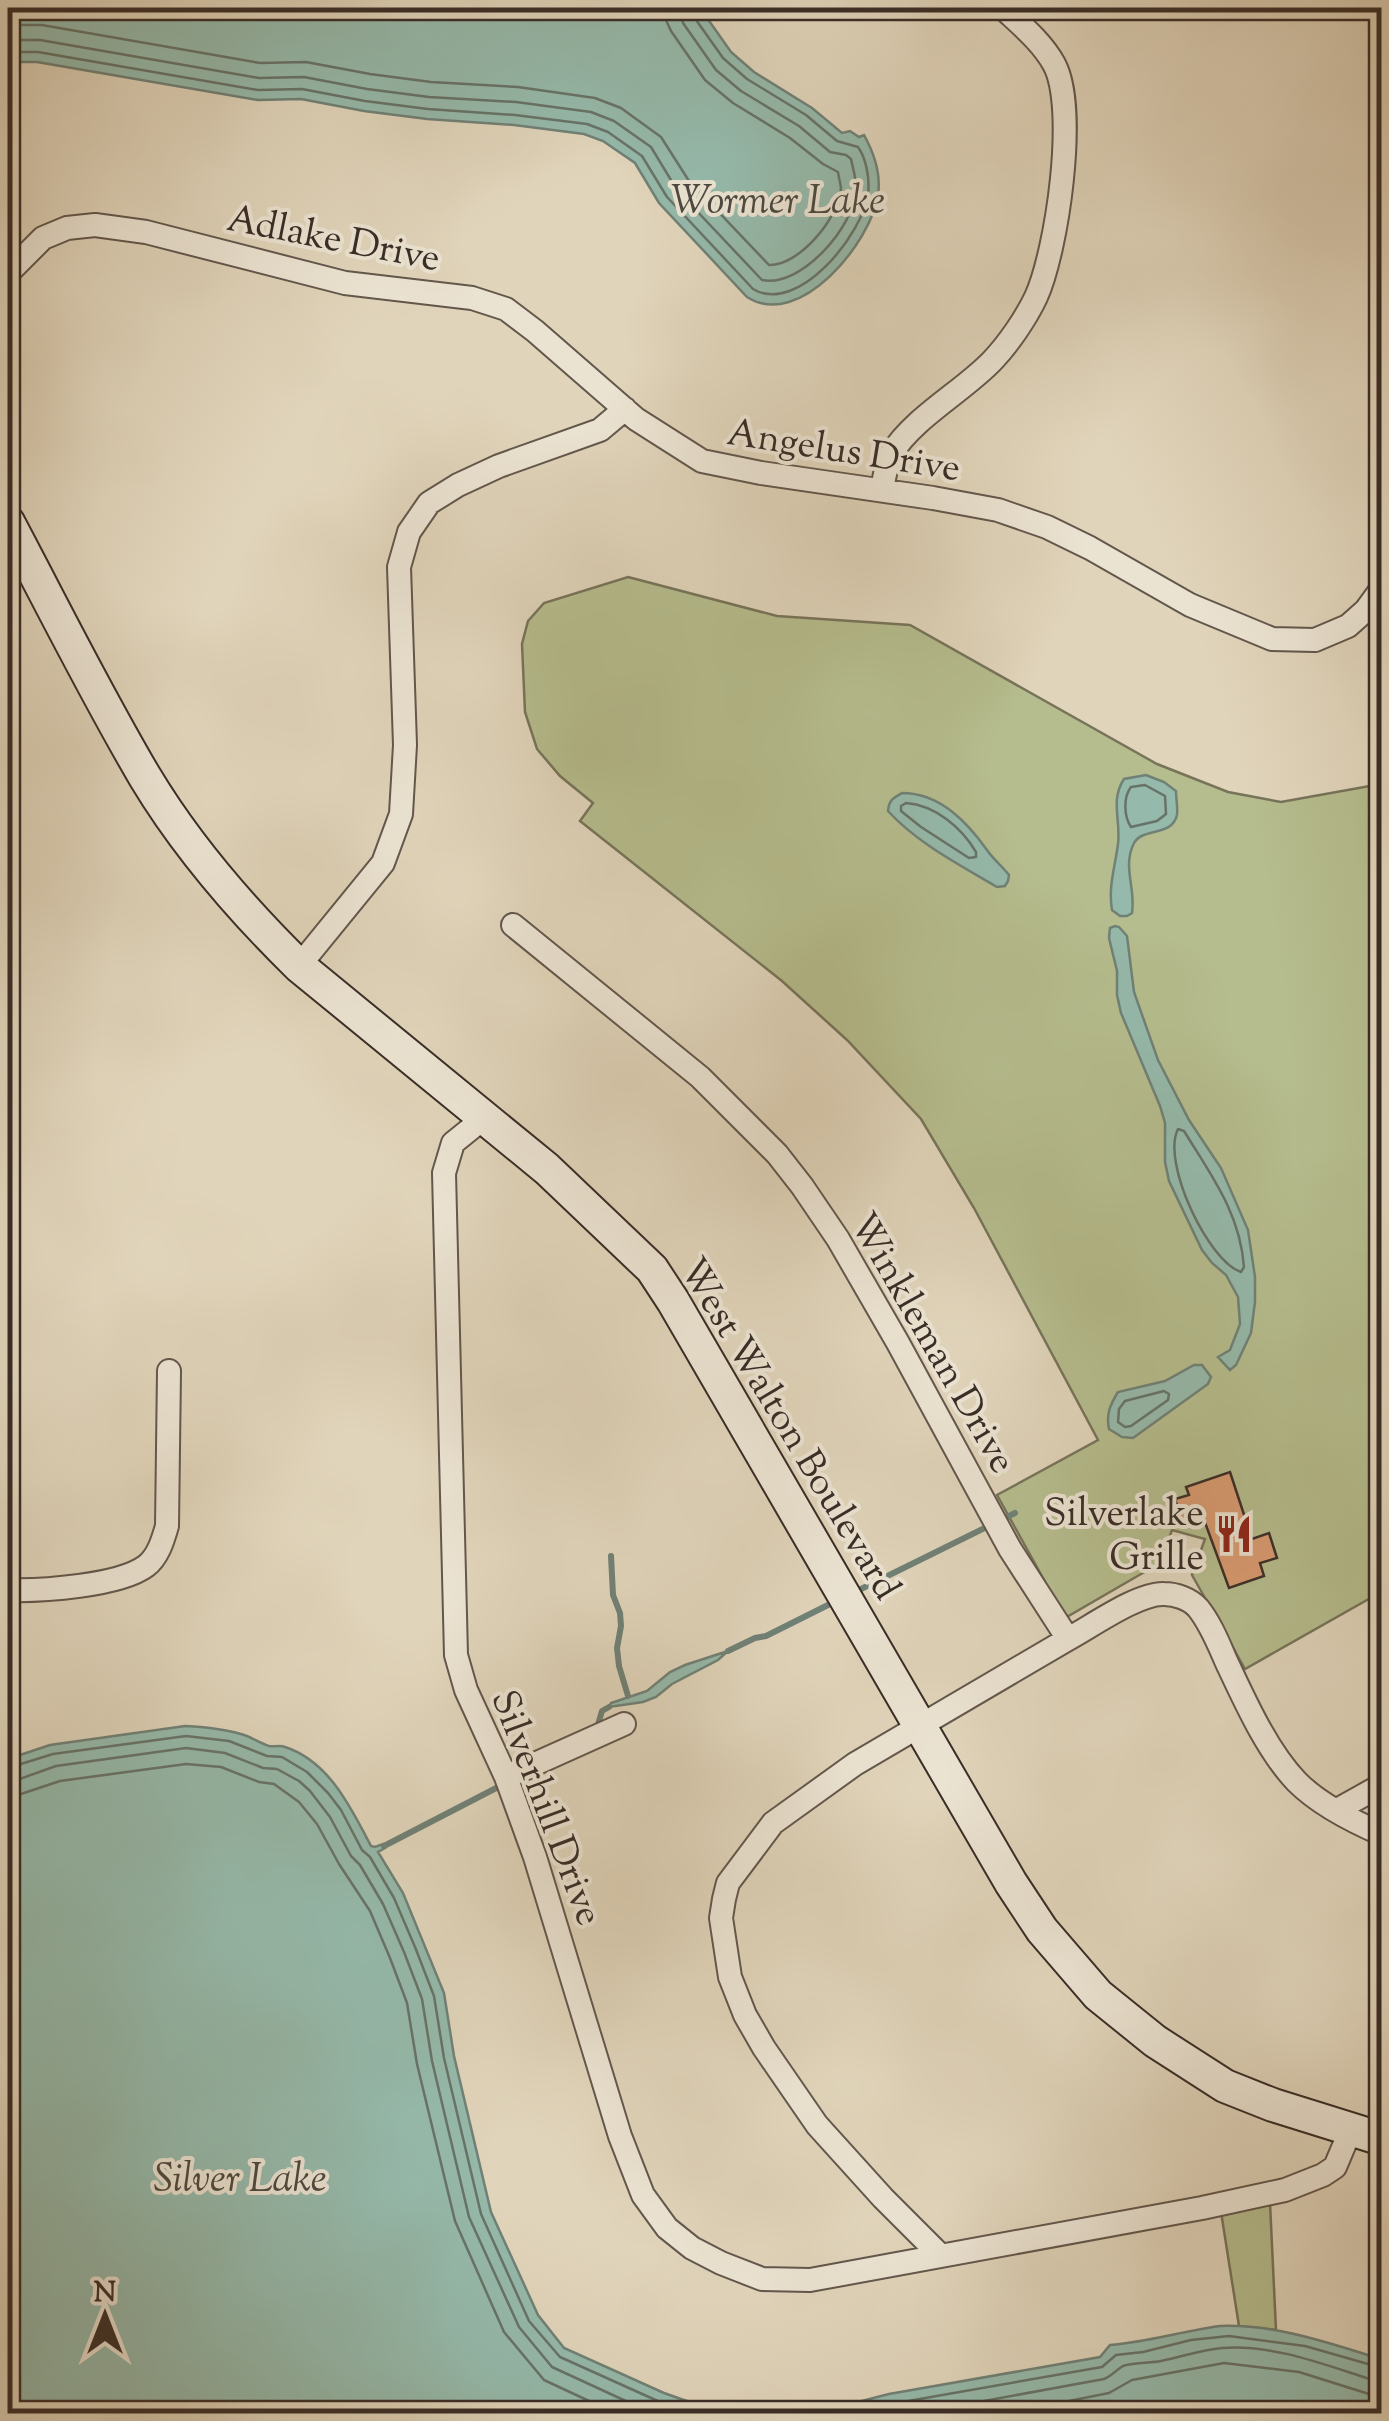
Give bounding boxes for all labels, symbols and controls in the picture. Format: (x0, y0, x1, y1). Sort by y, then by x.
water label: Wormer Lake (671, 175, 885, 232)
street label: Adlake Drive (222, 194, 444, 288)
street label: Angelus Drive (723, 408, 964, 498)
street label: Winkleman Drive (834, 1204, 1027, 1484)
street label: West Walton Boulevard (664, 1249, 911, 1611)
place label: Silverlake Grille (1044, 1489, 1204, 1587)
restaurant icon: Silverlake Grille (1213, 1513, 1255, 1555)
street label: Silverhill Drive (475, 1683, 614, 1934)
water label: Silver Lake (153, 2153, 327, 2210)
north arrow (55, 2266, 155, 2366)
text: N (94, 2274, 116, 2314)

